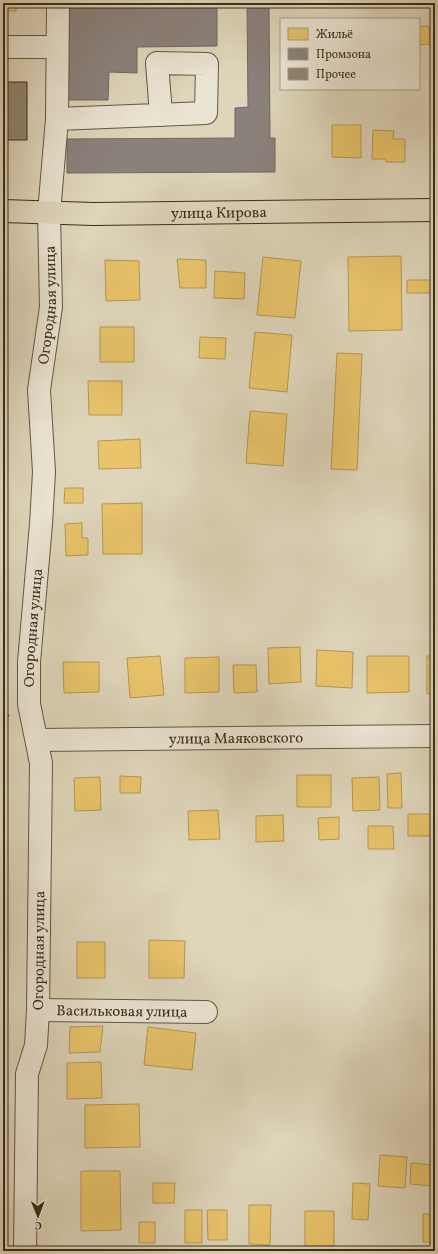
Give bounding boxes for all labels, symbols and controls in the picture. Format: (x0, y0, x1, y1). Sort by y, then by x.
legend (280, 18, 420, 90)
text: Жильё (316, 27, 353, 43)
text: Промзона (316, 47, 371, 63)
text: Прочее (316, 67, 356, 83)
street label: улица Кирова (171, 203, 267, 225)
street label: Огородная улица (34, 245, 63, 366)
street label: Огородная улица (20, 568, 49, 687)
street label: улица Маяковского (169, 728, 303, 751)
street label: Огородная улица (29, 891, 51, 1010)
street label: Васильковая улица (56, 1001, 188, 1024)
north arrow (18, 1196, 58, 1236)
text: С (34, 1217, 42, 1232)

